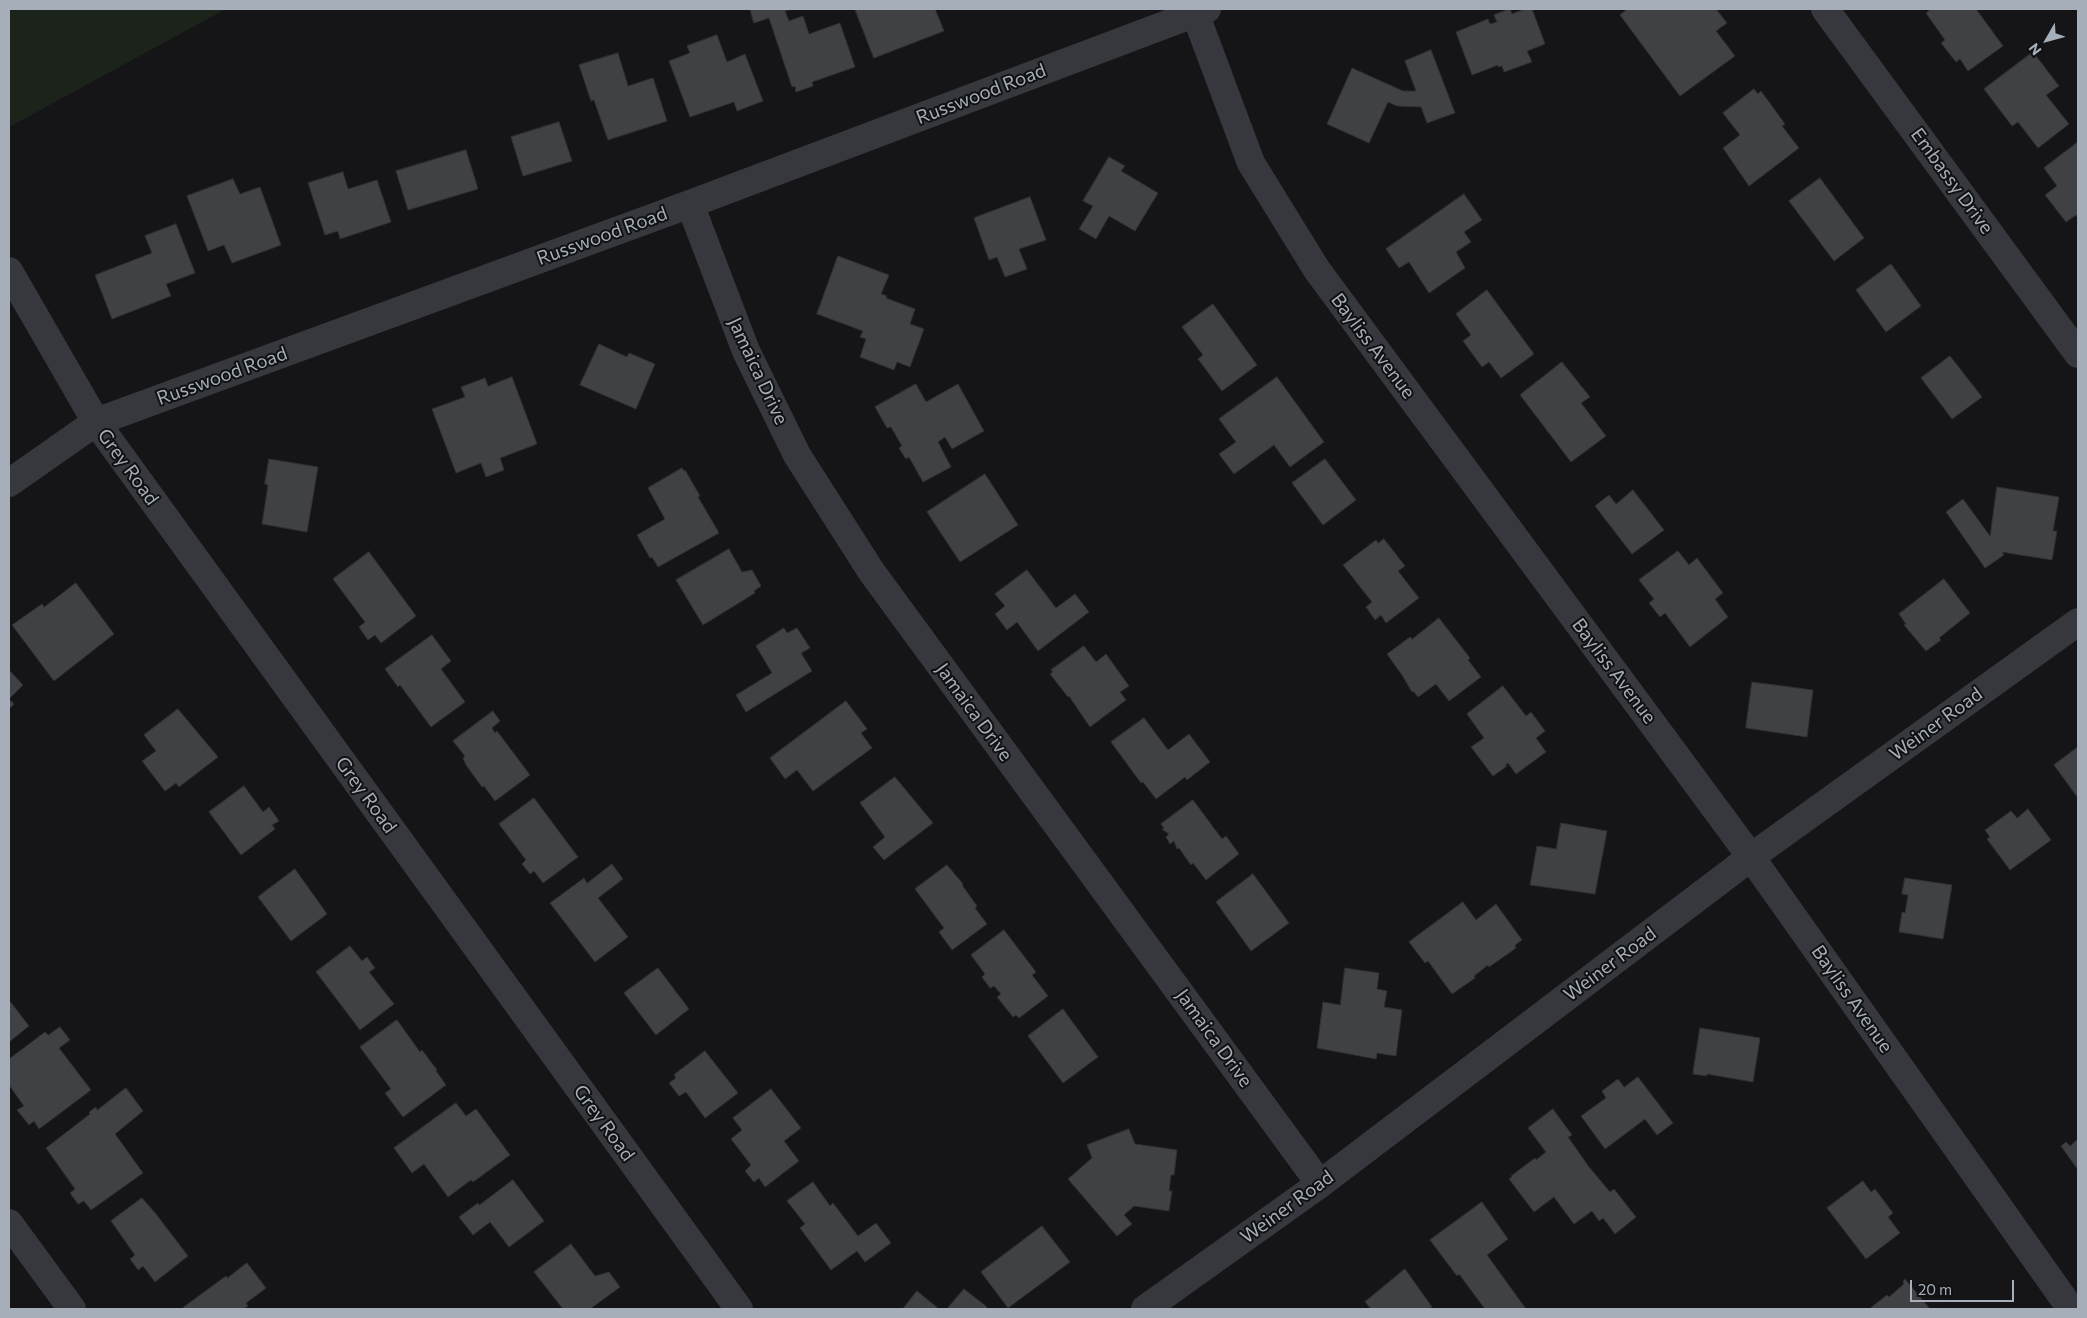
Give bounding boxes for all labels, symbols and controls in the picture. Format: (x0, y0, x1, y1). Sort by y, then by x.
north arrow (2022, 15, 2072, 65)
text: N (2025, 40, 2045, 59)
street label: Russwood Road (913, 59, 1049, 129)
street label: Embassy Drive (1906, 124, 1998, 238)
street label: Russwood Road (534, 202, 670, 270)
street label: Bayliss Avenue (1326, 289, 1420, 403)
street label: Jamaica Drive (723, 314, 793, 428)
street label: Russwood Road (154, 342, 290, 410)
street label: Grey Road (93, 424, 163, 510)
street label: Bayliss Avenue (1567, 614, 1661, 728)
street label: Jamaica Drive (931, 658, 1017, 766)
street label: Weiner Road (1885, 683, 1987, 765)
street label: Grey Road (331, 752, 401, 838)
street label: Weiner Road (1559, 922, 1661, 1006)
street label: Bayliss Avenue (1807, 941, 1897, 1057)
street label: Jamaica Drive (1171, 984, 1257, 1092)
street label: Grey Road (569, 1080, 639, 1166)
street label: Weiner Road (1236, 1166, 1338, 1248)
scale bar (1912, 1270, 2016, 1302)
text: 20 m (1918, 1280, 1952, 1298)

